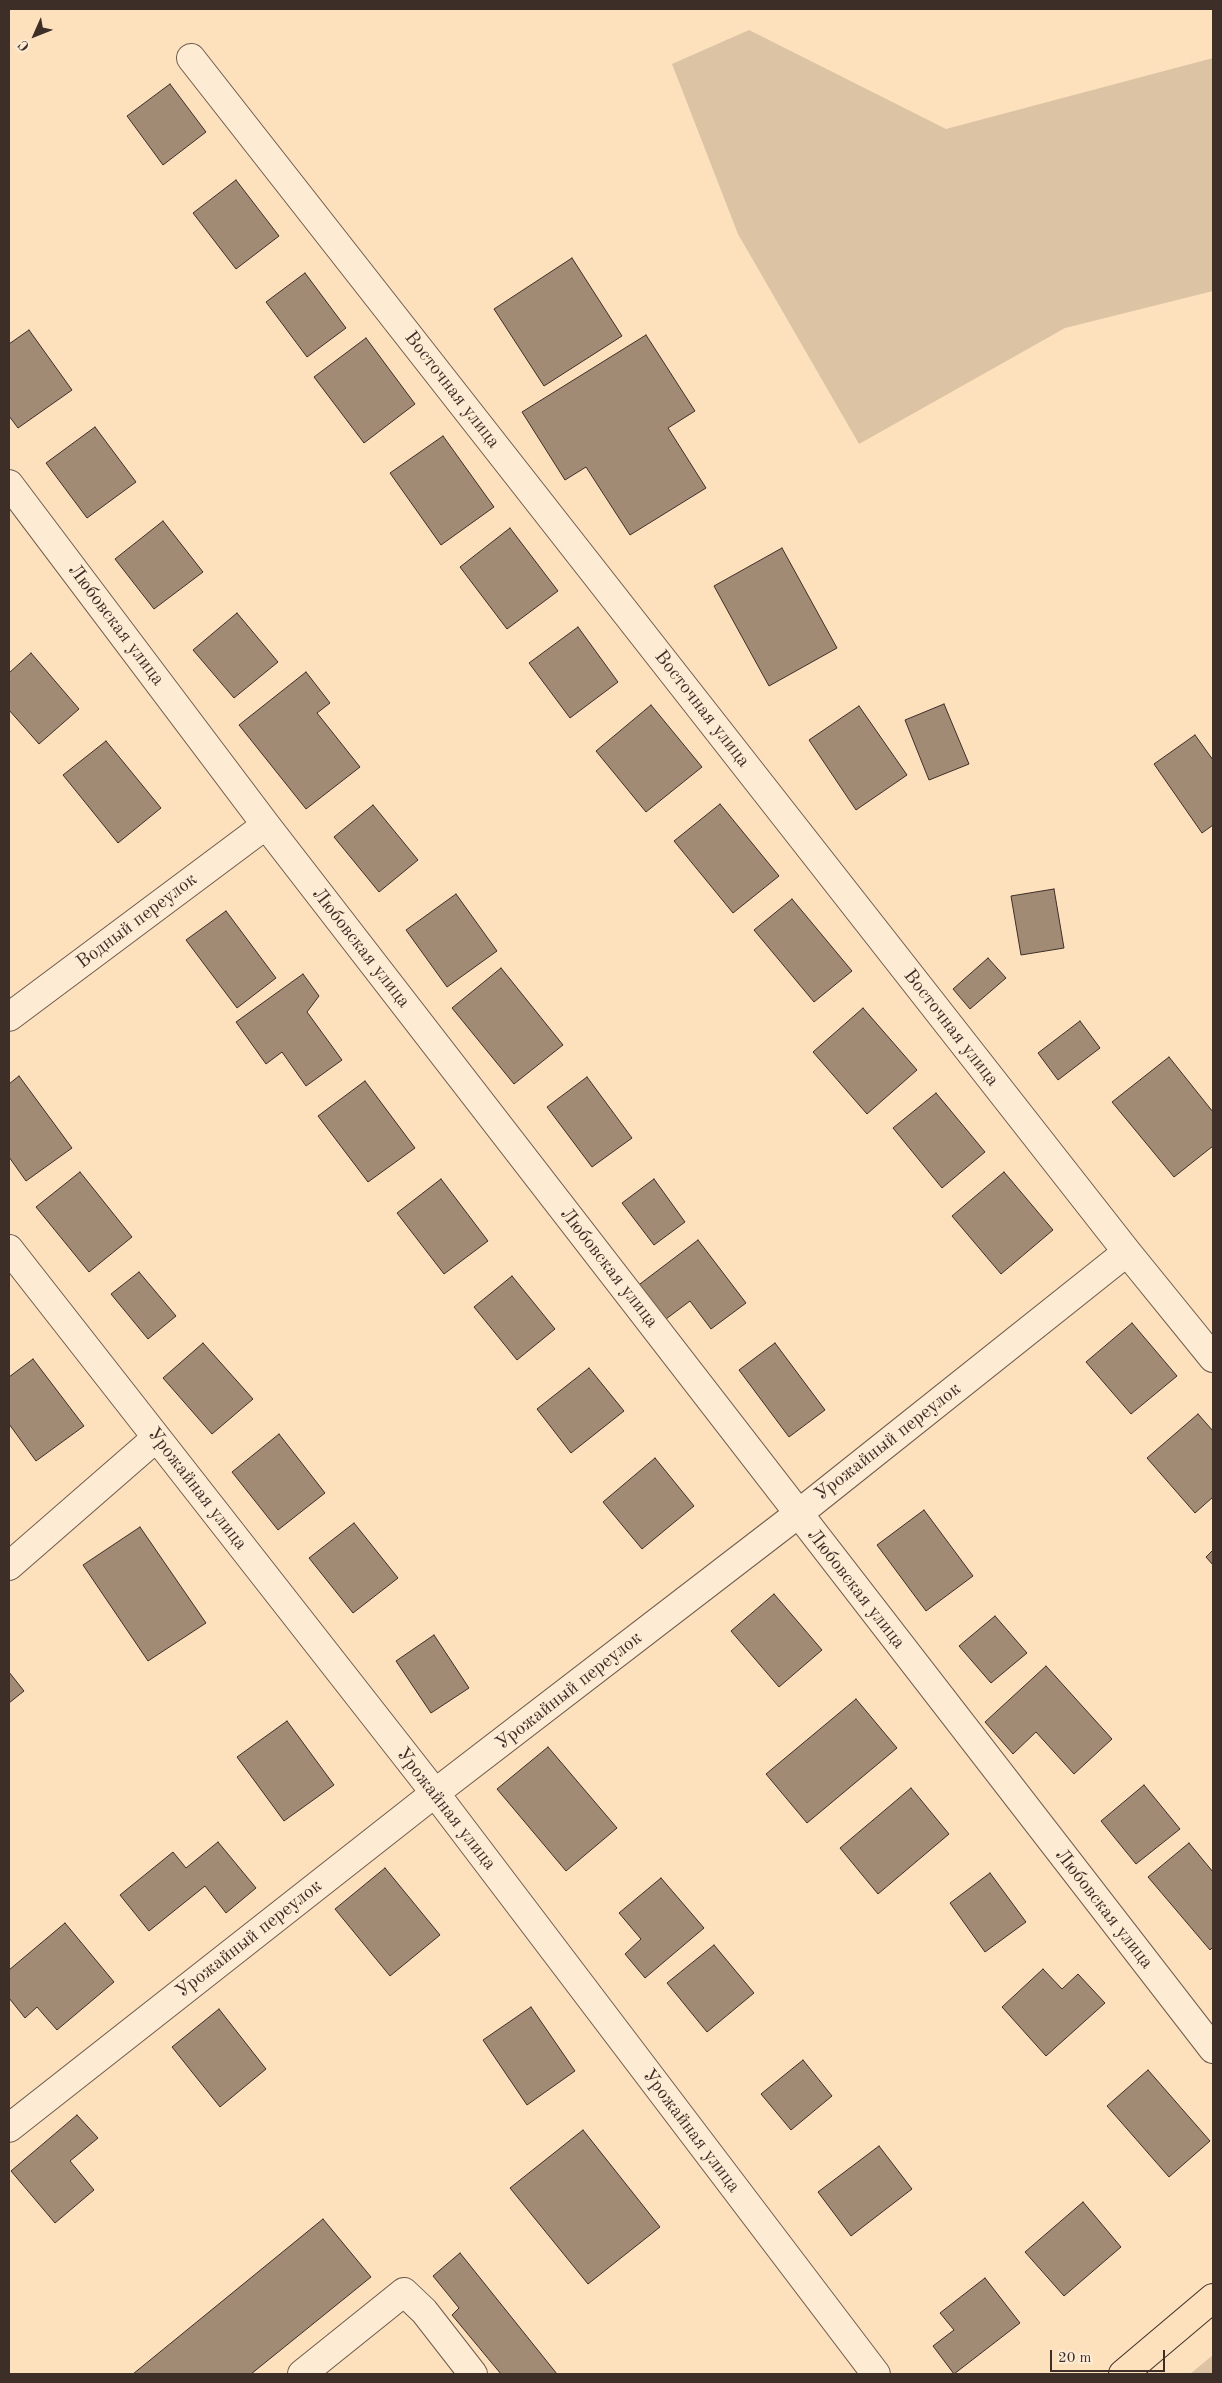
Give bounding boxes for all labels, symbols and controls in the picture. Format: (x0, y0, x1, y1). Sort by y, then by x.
north arrow (10, 10, 60, 60)
text: С (16, 37, 32, 54)
street label: Восточная улица (399, 327, 505, 453)
street label: Любовская улица (63, 560, 169, 690)
street label: Восточная улица (649, 646, 755, 772)
street label: Водный переулок (72, 868, 202, 974)
street label: Любовская улица (307, 883, 415, 1013)
street label: Восточная улица (898, 965, 1004, 1091)
street label: Любовская улица (555, 1203, 663, 1333)
street label: Урожайный переулок (810, 1378, 966, 1506)
street label: Урожайная улица (142, 1423, 252, 1555)
street label: Любовская улица (802, 1524, 910, 1654)
street label: Урожайный переулок (491, 1627, 647, 1755)
street label: Урожайная улица (391, 1743, 501, 1875)
street label: Любовская улица (1050, 1844, 1158, 1974)
street label: Урожайный переулок (171, 1875, 327, 2003)
street label: Урожайная улица (637, 2065, 745, 2197)
scale bar (1052, 2340, 1167, 2372)
text: 20 m (1058, 2351, 1092, 2366)

